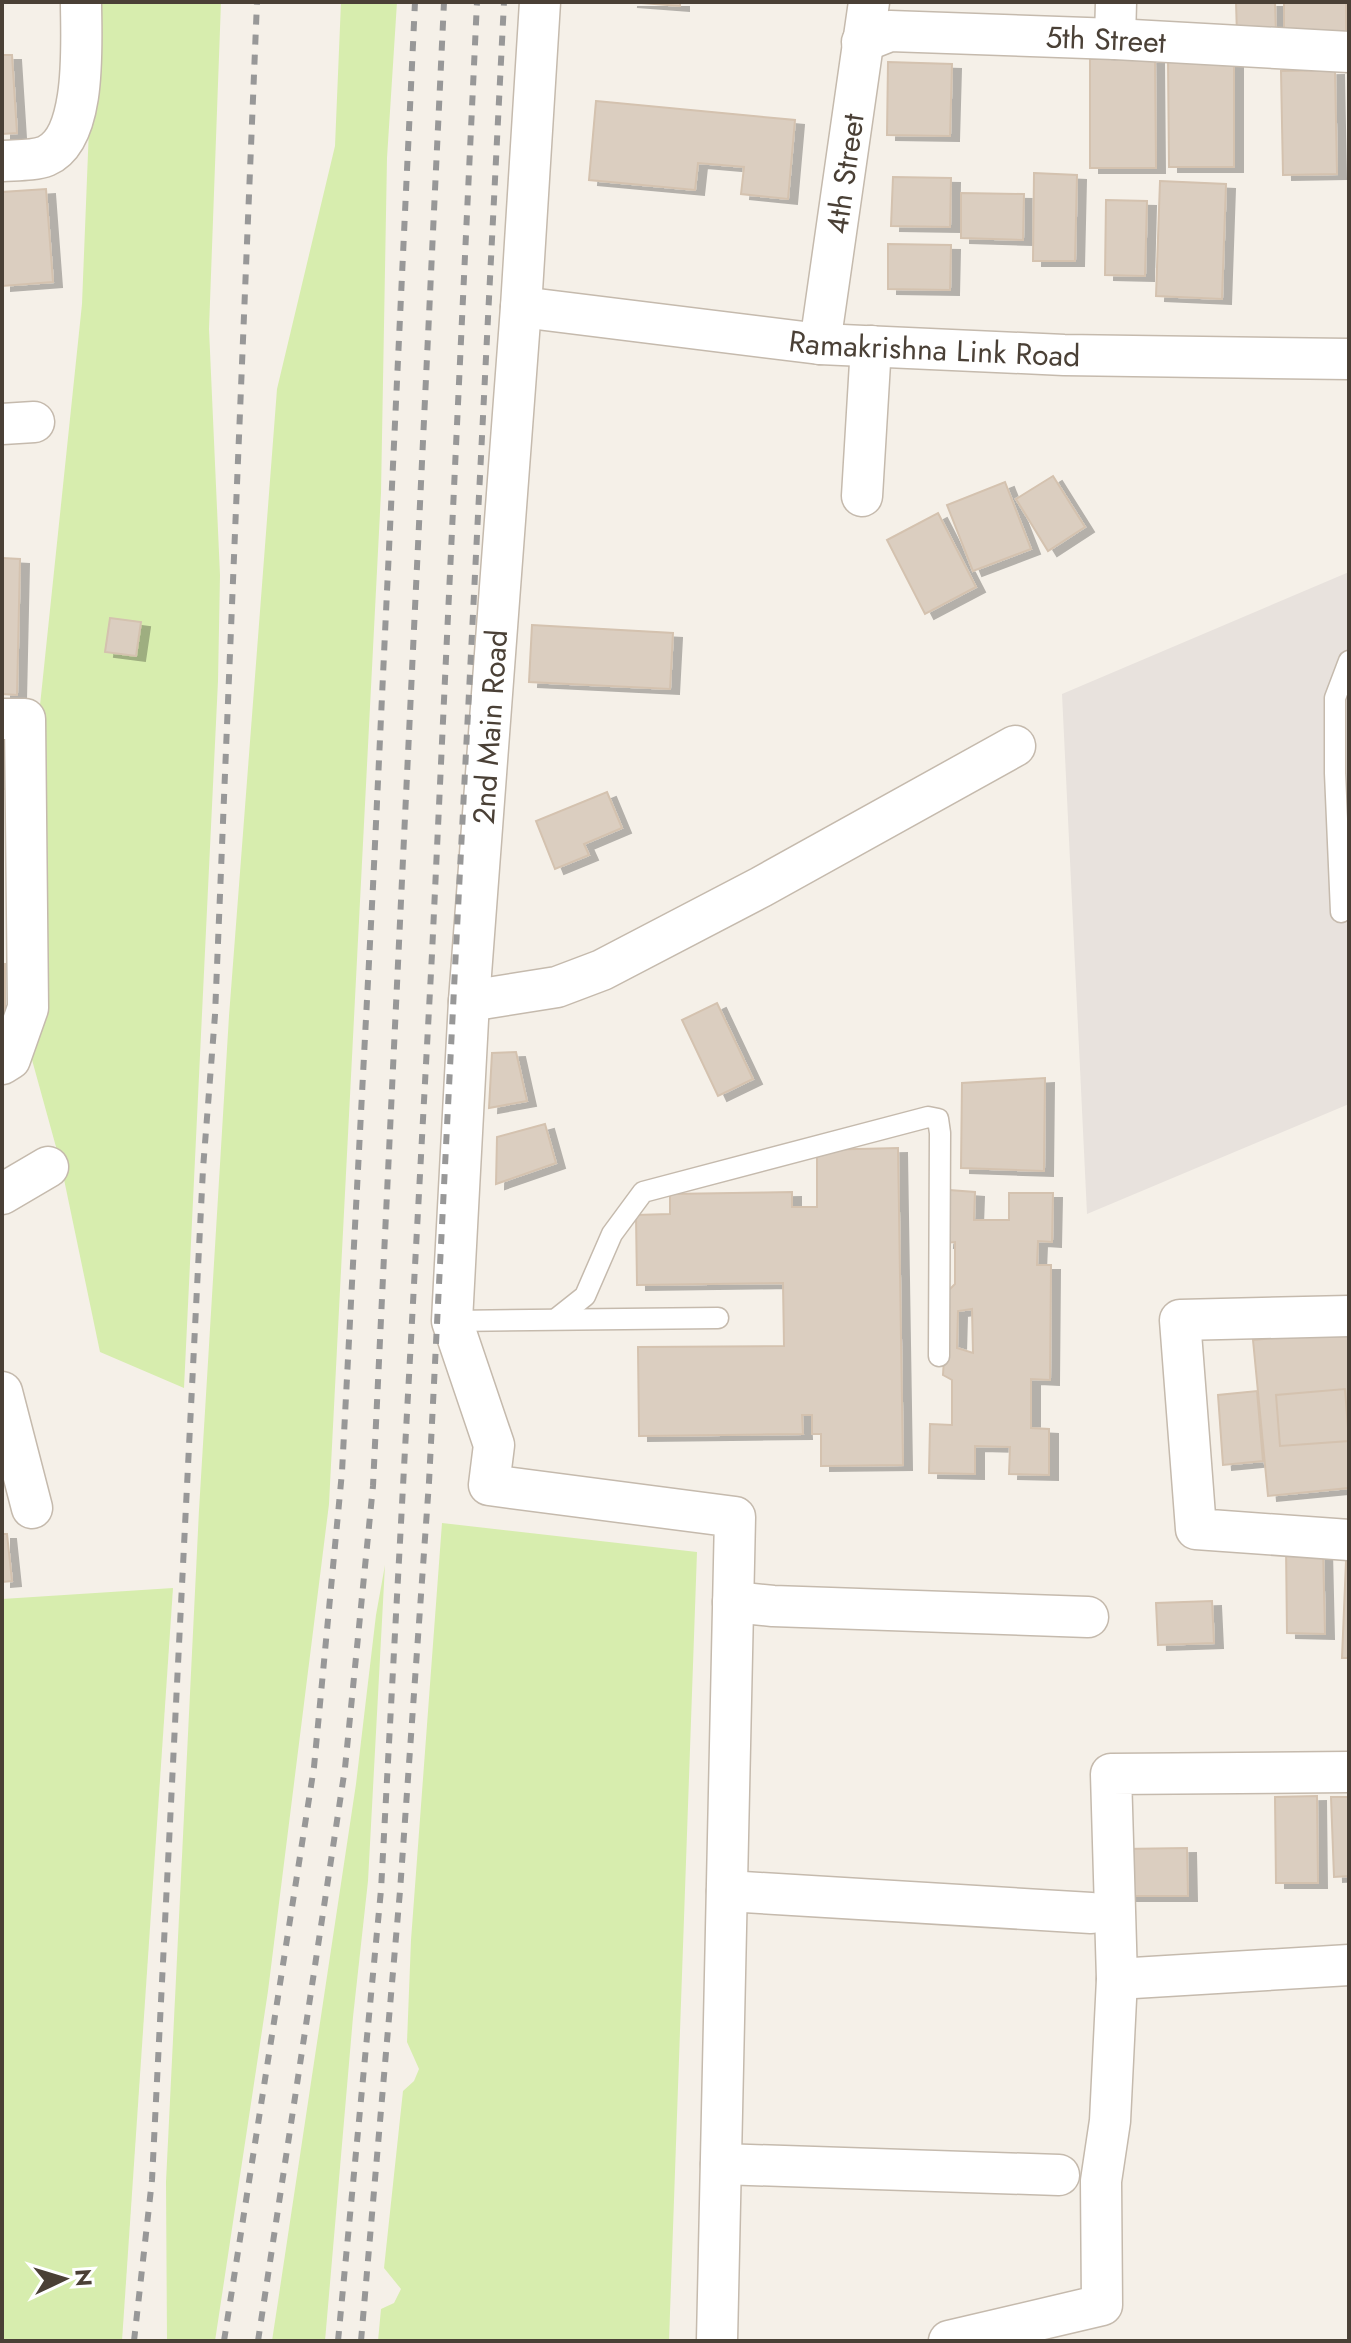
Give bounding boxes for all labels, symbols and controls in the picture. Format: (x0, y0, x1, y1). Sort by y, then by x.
street label: 5th Street (1045, 15, 1168, 63)
street label: 4th Street (815, 110, 874, 237)
street label: Ramakrishna Link Road (787, 319, 1080, 377)
street label: 2nd Main Road (462, 628, 518, 826)
north arrow (24, 2239, 104, 2319)
text: N (67, 2268, 101, 2287)

